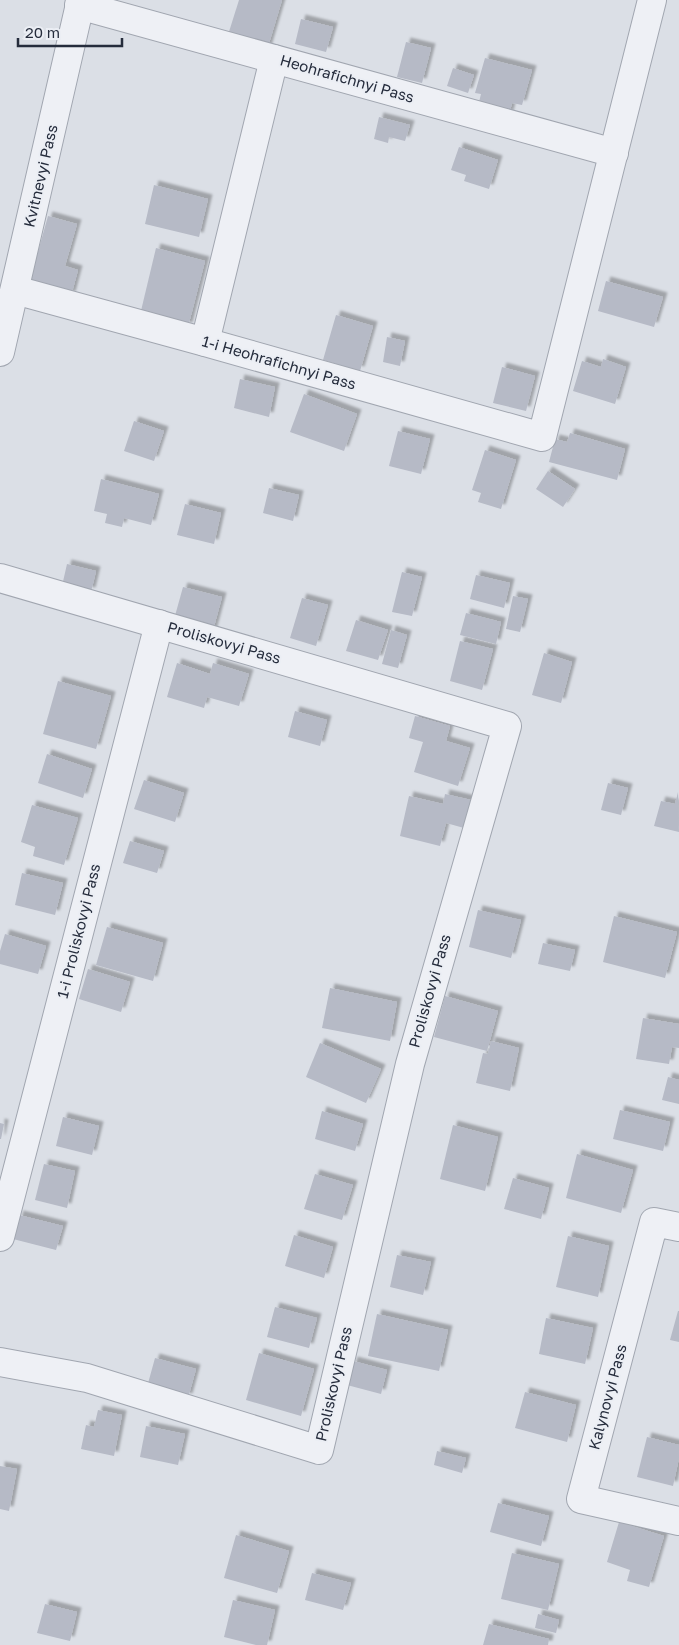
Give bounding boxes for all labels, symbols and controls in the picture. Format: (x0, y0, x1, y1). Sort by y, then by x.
scale bar (18, 15, 121, 47)
text: 20 m (25, 23, 60, 41)
street label: Heohrafichnyi Pass (278, 50, 416, 106)
street label: Kvitnevyi Pass (19, 123, 61, 229)
street label: 1-i Heohrafichnyi Pass (200, 331, 358, 393)
street label: Proliskovyi Pass (165, 617, 283, 667)
street label: 1-i Proliskovyi Pass (53, 862, 103, 1000)
street label: Proliskovyi Pass (404, 932, 454, 1050)
street label: Proliskovyi Pass (311, 1325, 355, 1443)
street label: Kalynovyi Pass (584, 1342, 630, 1452)

